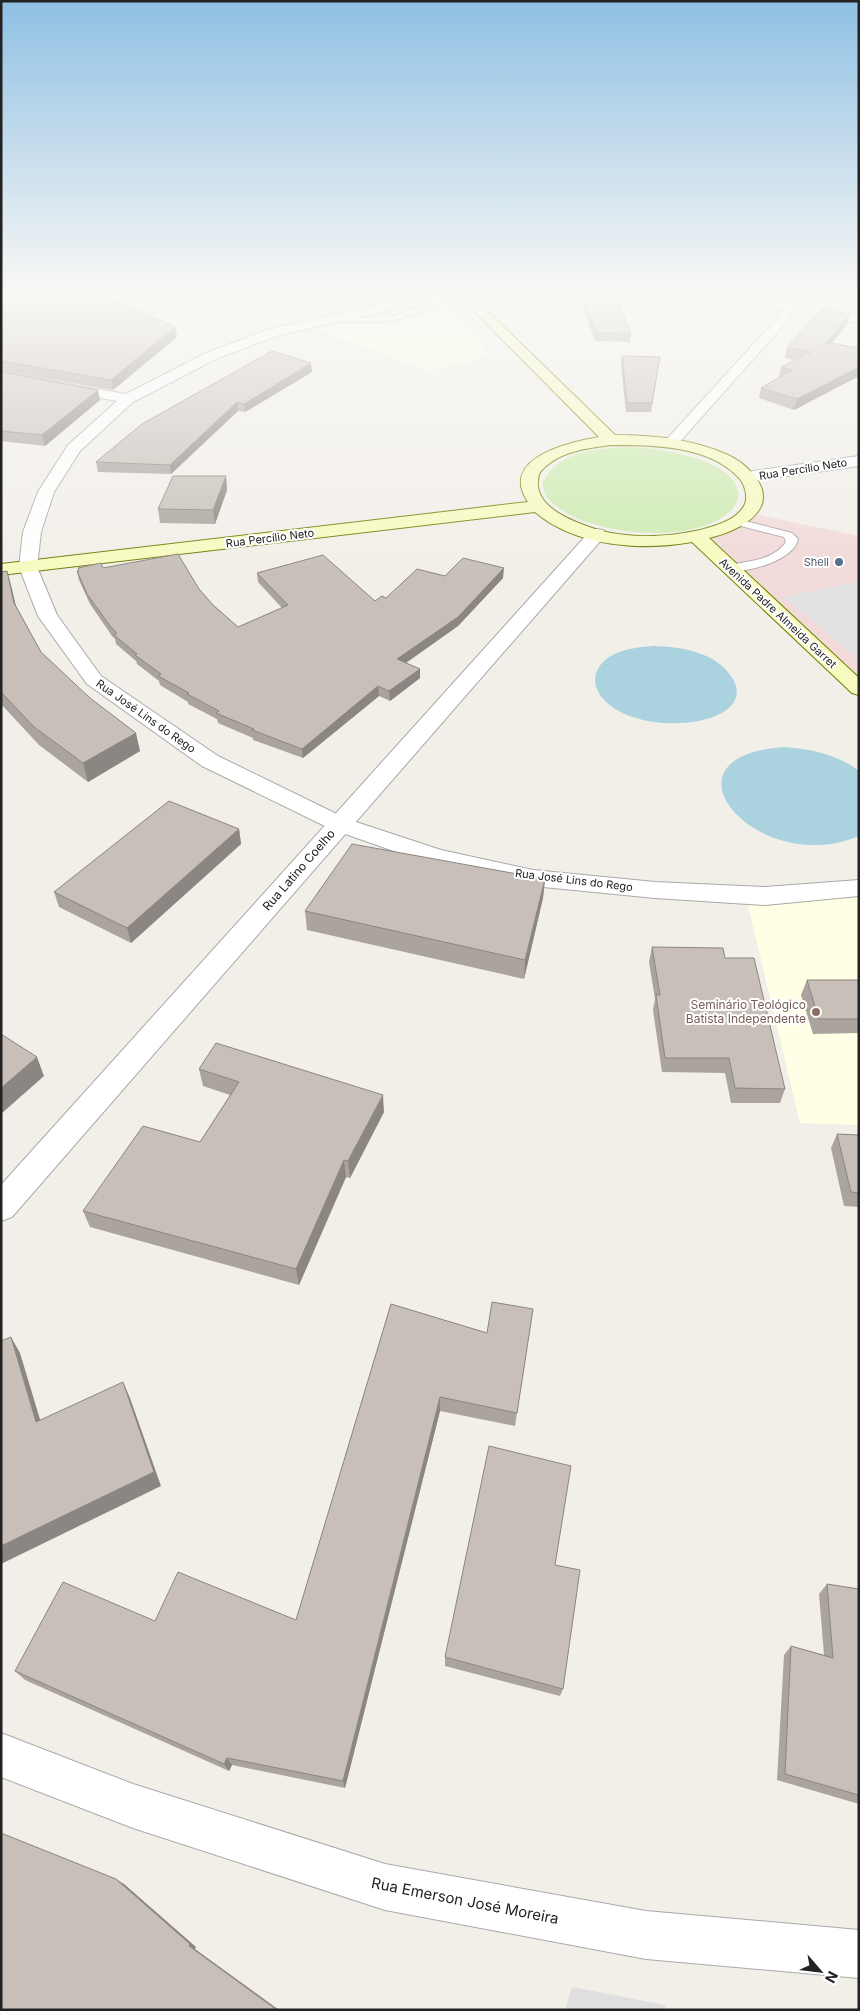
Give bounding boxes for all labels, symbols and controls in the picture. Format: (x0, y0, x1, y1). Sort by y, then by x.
street label: Rua Percílio Neto (758, 455, 848, 483)
street label: Rua Percílio Neto (225, 526, 315, 550)
street label: Avenida Padre Almeida Garret (716, 555, 840, 671)
place label: Shell (804, 555, 829, 569)
marker: Shell (833, 556, 845, 568)
street label: Rua José Lins do Rego (93, 676, 199, 756)
street label: Rua Latino Coelho (259, 826, 338, 914)
street label: Rua José Lins do Rego (514, 866, 634, 894)
place label: Seminário Teológico Batista Independente (686, 997, 806, 1026)
marker: Seminário Teológico Batista Independente (810, 1006, 822, 1018)
street label: Rua Emerson José Moreira (370, 1873, 560, 1928)
north arrow (795, 1946, 845, 1996)
text: N (822, 1969, 842, 1986)

